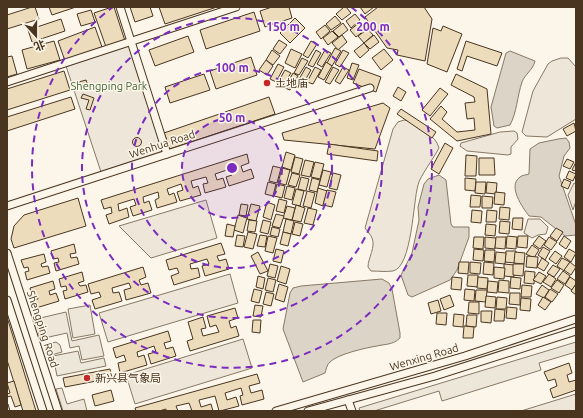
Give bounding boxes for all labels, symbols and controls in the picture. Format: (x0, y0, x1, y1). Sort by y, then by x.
north arrow (16, 16, 56, 56)
text: 150 m (266, 20, 300, 33)
text: 200 m (356, 20, 390, 33)
text: 北 (32, 38, 47, 53)
text: 100 m (215, 61, 249, 74)
place label: 土地庙 (275, 77, 308, 89)
marker: 土地庙 (262, 78, 272, 88)
park label: Shengping Park (71, 80, 148, 92)
text: 50 m (219, 111, 245, 124)
street label: Wenhua Road (128, 128, 196, 160)
centre of rings (225, 161, 239, 175)
street label: Shengping Road (25, 289, 61, 369)
street label: Wenxing Road (388, 341, 460, 373)
place label: 新兴县气象局 (95, 372, 161, 384)
marker: 新兴县气象局 (82, 373, 92, 383)

